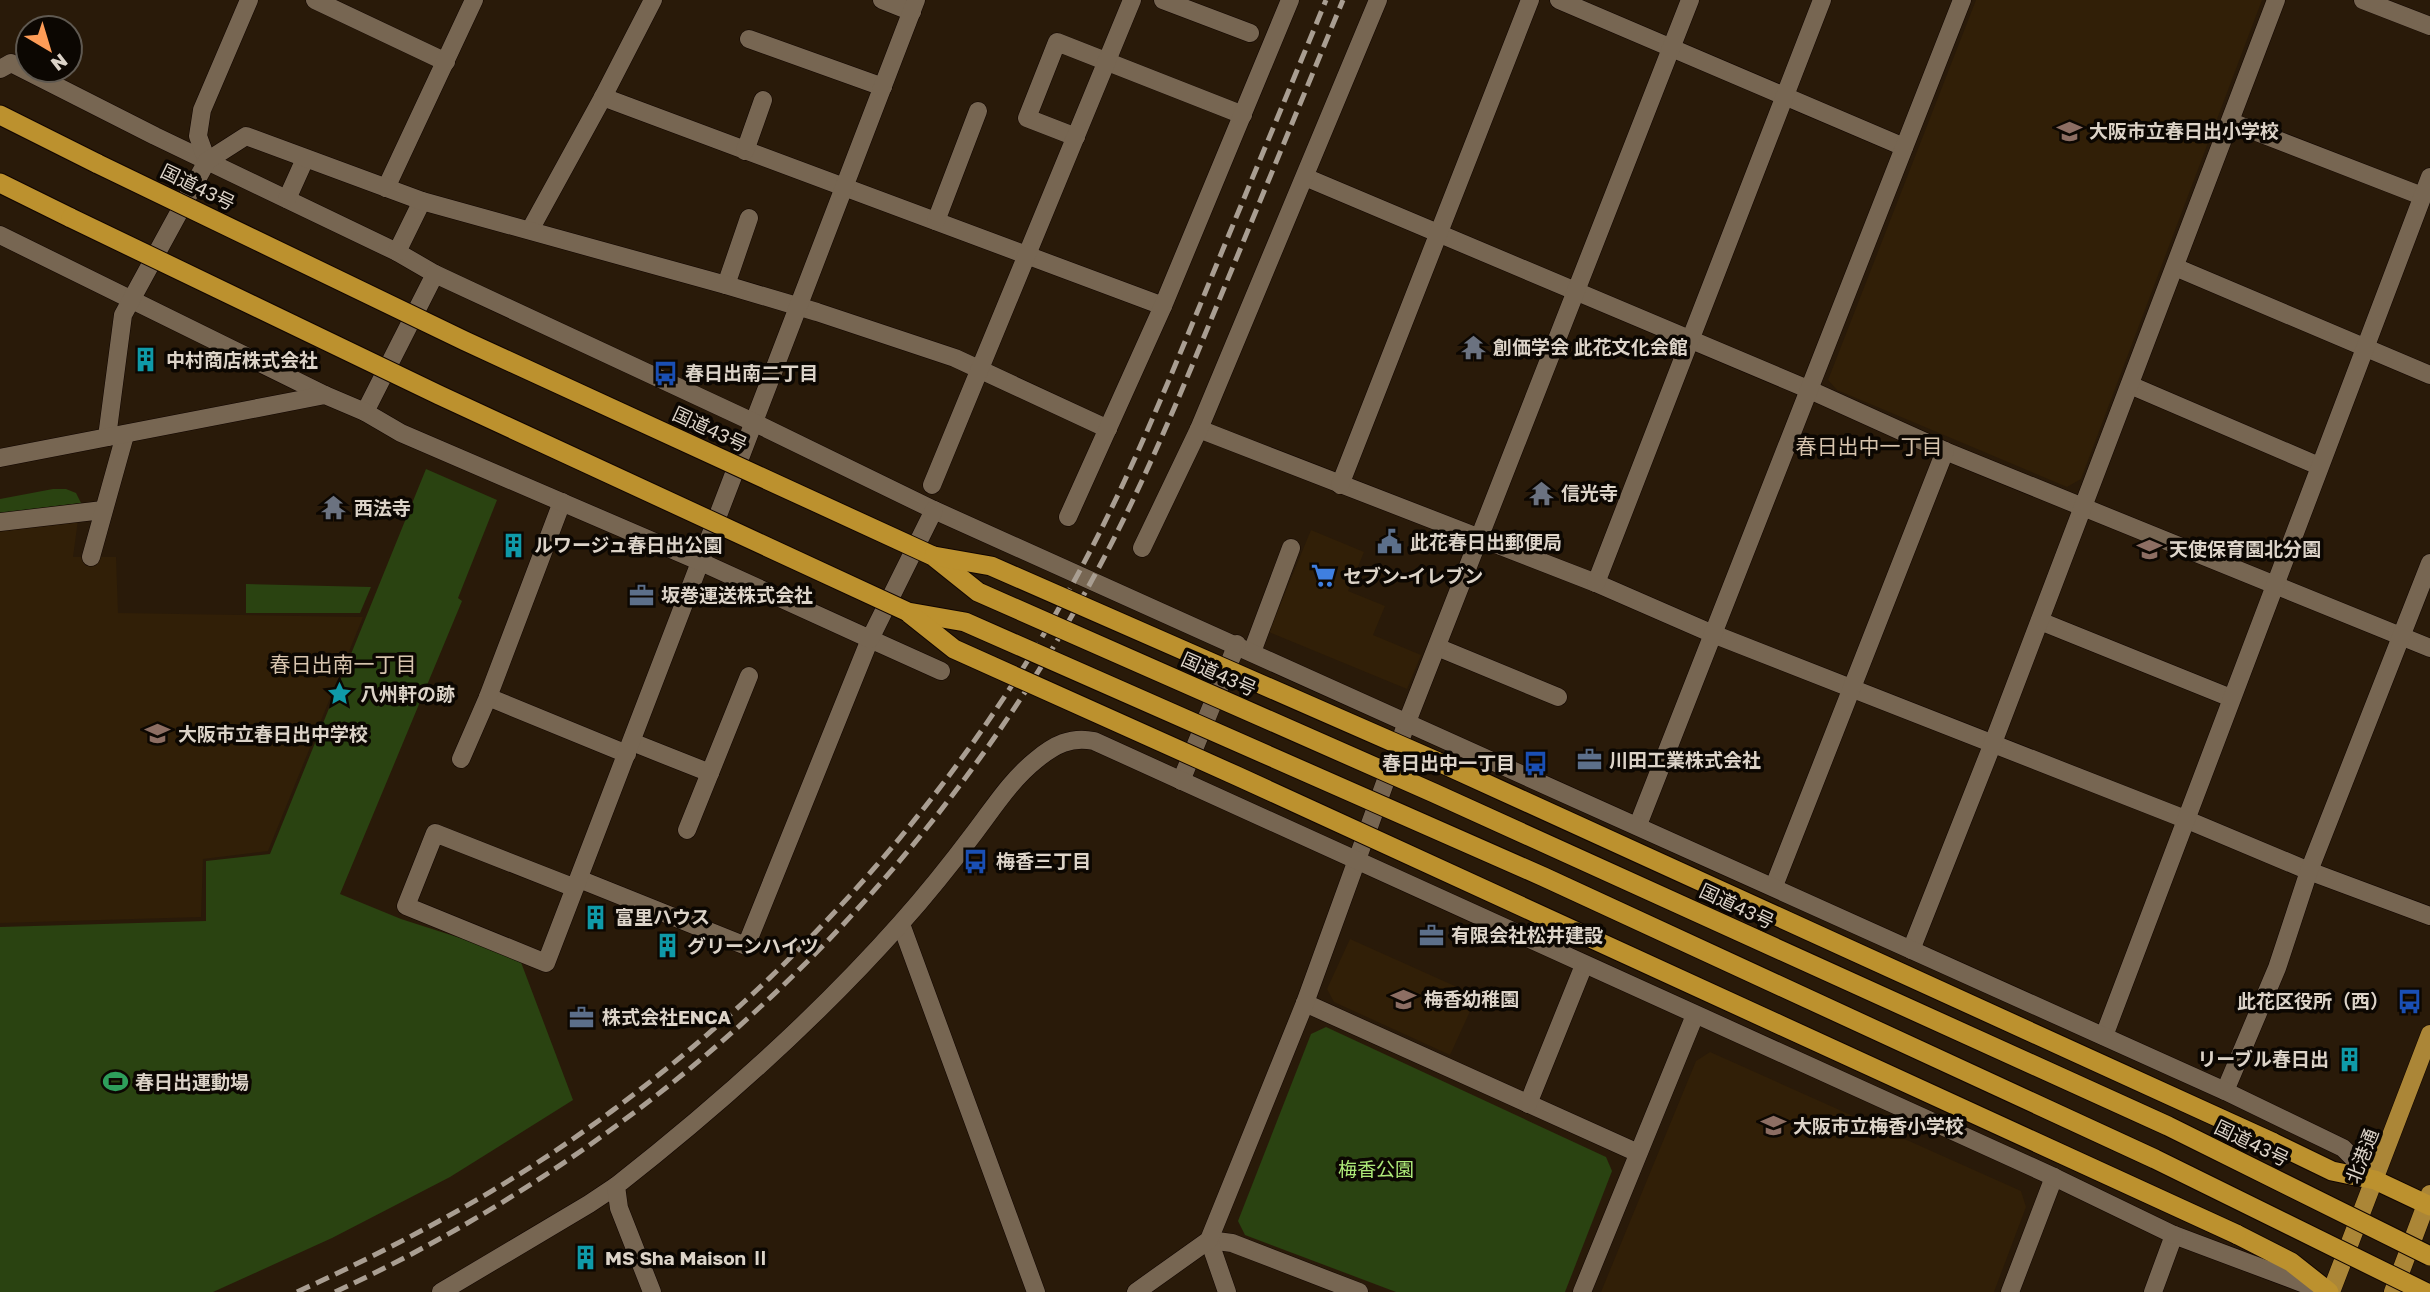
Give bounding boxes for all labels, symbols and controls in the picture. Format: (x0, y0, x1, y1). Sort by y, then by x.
north arrow (14, 14, 84, 84)
text: N (47, 49, 73, 76)
school or university icon: 大阪市立春日出小学校 (2055, 117, 2083, 145)
place label: 大阪市立春日出小学校 (2089, 119, 2279, 142)
street label: 国道43号 (157, 159, 239, 214)
temple icon: 創価学会 此花文化会館 (1459, 333, 1487, 361)
place label: 創価学会 此花文化会館 (1493, 335, 1688, 358)
building icon: 中村商店株式会社 (132, 346, 160, 374)
place label: 中村商店株式会社 (166, 348, 318, 371)
bus stop icon: 春日出南二丁目 (651, 359, 679, 387)
place label: 春日出南二丁目 (685, 361, 818, 384)
street label: 国道43号 (669, 401, 751, 456)
district label: 春日出中一丁目 (1796, 433, 1943, 459)
temple icon: 信光寺 (1527, 479, 1555, 507)
place label: 信光寺 (1561, 481, 1618, 504)
temple icon: 西法寺 (320, 494, 348, 522)
place label: 西法寺 (354, 496, 411, 519)
public building icon: 此花春日出郵便局 (1376, 528, 1404, 556)
place label: 此花春日出郵便局 (1410, 530, 1562, 553)
building icon: ルワージュ春日出公園 (500, 531, 528, 559)
place label: ルワージュ春日出公園 (534, 533, 722, 556)
school or university icon: 天使保育園北分園 (2135, 535, 2163, 563)
place label: 天使保育園北分園 (2169, 537, 2321, 560)
supermarket icon: セブン-イレブン (1309, 562, 1337, 590)
place label: セブン-イレブン (1343, 564, 1483, 587)
office icon: 坂巻運送株式会社 (627, 581, 655, 609)
place label: 坂巻運送株式会社 (661, 583, 813, 606)
street label: 国道43号 (1178, 647, 1260, 700)
district label: 春日出南一丁目 (270, 651, 417, 677)
place icon: 八州軒の跡 (326, 680, 354, 708)
place label: 八州軒の跡 (360, 682, 455, 705)
school or university icon: 大阪市立春日出中学校 (144, 720, 172, 748)
place label: 大阪市立春日出中学校 (178, 722, 368, 745)
office icon: 川田工業株式会社 (1575, 746, 1603, 774)
place label: 川田工業株式会社 (1609, 748, 1761, 771)
bus stop icon: 春日出中一丁目 (1521, 749, 1549, 777)
place label: 春日出中一丁目 (1382, 751, 1515, 774)
bus stop icon: 梅香三丁目 (962, 847, 990, 875)
place label: 梅香三丁目 (996, 849, 1091, 872)
street label: 国道43号 (1696, 878, 1778, 933)
building icon: 富里ハウス (581, 903, 609, 931)
place label: 富里ハウス (615, 905, 710, 928)
office icon: 有限会社松井建設 (1417, 921, 1445, 949)
place label: 有限会社松井建設 (1451, 923, 1603, 946)
building icon: グリーンハイツ (653, 932, 681, 960)
place label: グリーンハイツ (687, 934, 819, 957)
school or university icon: 梅香幼稚園 (1390, 985, 1418, 1013)
place label: 梅香幼稚園 (1424, 987, 1519, 1010)
bus stop icon: 此花区役所（西） (2395, 987, 2423, 1015)
place label: 此花区役所（西） (2237, 989, 2389, 1012)
office icon: 株式会社ENCA (568, 1003, 596, 1031)
place label: 株式会社ENCA (602, 1005, 731, 1028)
building icon: リーブル春日出 (2335, 1045, 2363, 1073)
place label: リーブル春日出 (2197, 1047, 2329, 1070)
sports icon: 春日出運動場 (101, 1068, 129, 1096)
place label: 春日出運動場 (135, 1070, 249, 1093)
school or university icon: 大阪市立梅香小学校 (1759, 1112, 1787, 1140)
place label: 大阪市立梅香小学校 (1793, 1114, 1964, 1137)
street label: 国道43号 (2211, 1115, 2293, 1170)
street label: 北港通 (2341, 1125, 2382, 1187)
park label: 梅香公園 (1338, 1157, 1414, 1180)
building icon: MS Sha Maison Ⅱ (571, 1244, 599, 1272)
place label: MS Sha Maison Ⅱ (605, 1246, 770, 1269)

